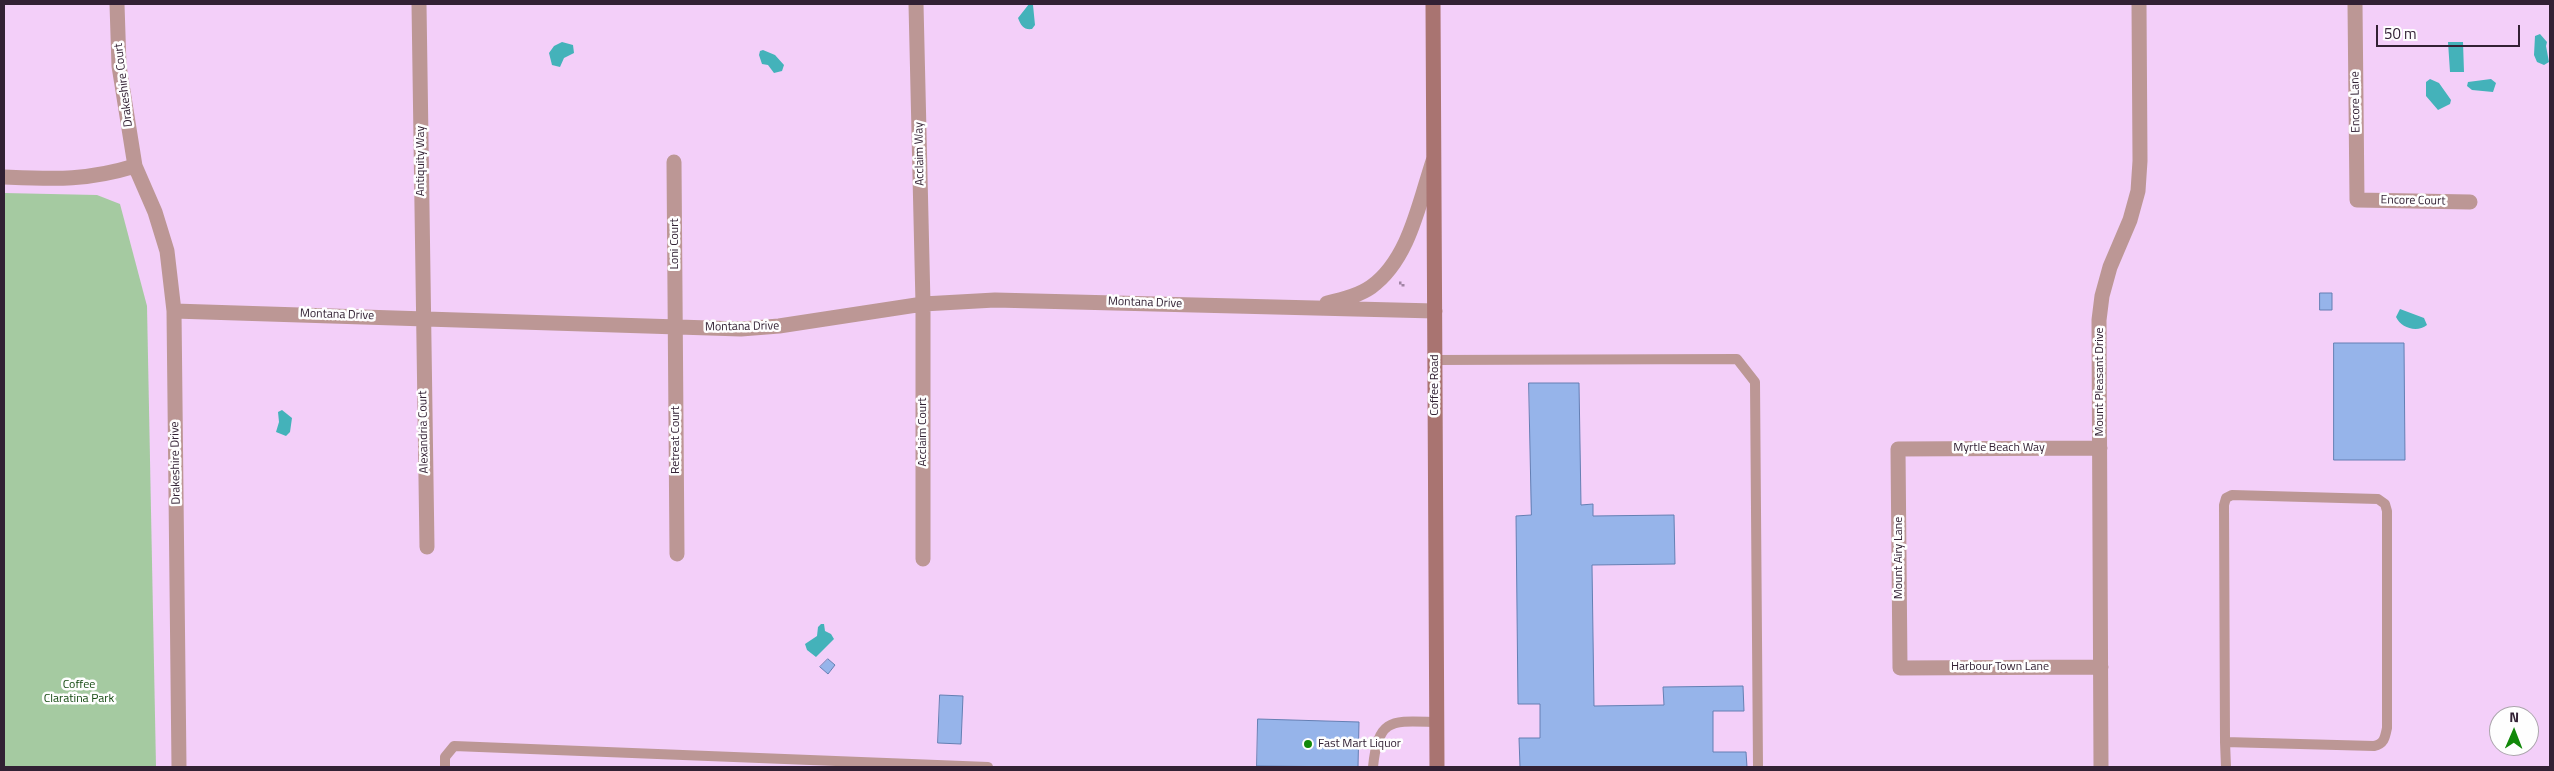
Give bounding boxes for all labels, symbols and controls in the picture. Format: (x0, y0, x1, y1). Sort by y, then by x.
scale bar (2379, 15, 2523, 47)
text: 50 m (2384, 22, 2417, 45)
street label: Drakeshire Court (112, 42, 136, 128)
street label: Encore Lane (2348, 71, 2364, 133)
street label: Acclaim Way (912, 122, 928, 186)
street label: Antiquity Way (414, 126, 428, 196)
street label: Encore Court (2380, 193, 2446, 209)
street label: Loni Court (668, 218, 682, 270)
street label: Montana Drive (1108, 295, 1182, 311)
street label: Montana Drive (300, 307, 374, 323)
street label: Montana Drive (705, 319, 779, 335)
street label: Mount Pleasant Drive (2093, 327, 2107, 437)
street label: Coffee Road (1428, 354, 1442, 416)
street label: Alexandria Court (416, 390, 432, 474)
street label: Acclaim Court (916, 397, 930, 467)
street label: Retreat Court (669, 406, 683, 474)
street label: Drakeshire Drive (168, 421, 184, 505)
street label: Myrtle Beach Way (1953, 441, 2045, 455)
street label: Mount Airy Lane (1892, 517, 1906, 599)
street label: Harbour Town Lane (1951, 660, 2049, 674)
park label: Coffee Claratina Park (44, 678, 114, 706)
north arrow (2489, 706, 2539, 756)
text: N (2509, 706, 2519, 727)
place label: Fast Mart Liquor (1318, 737, 1401, 751)
marker: Fast Mart Liquor (1302, 738, 1314, 750)

